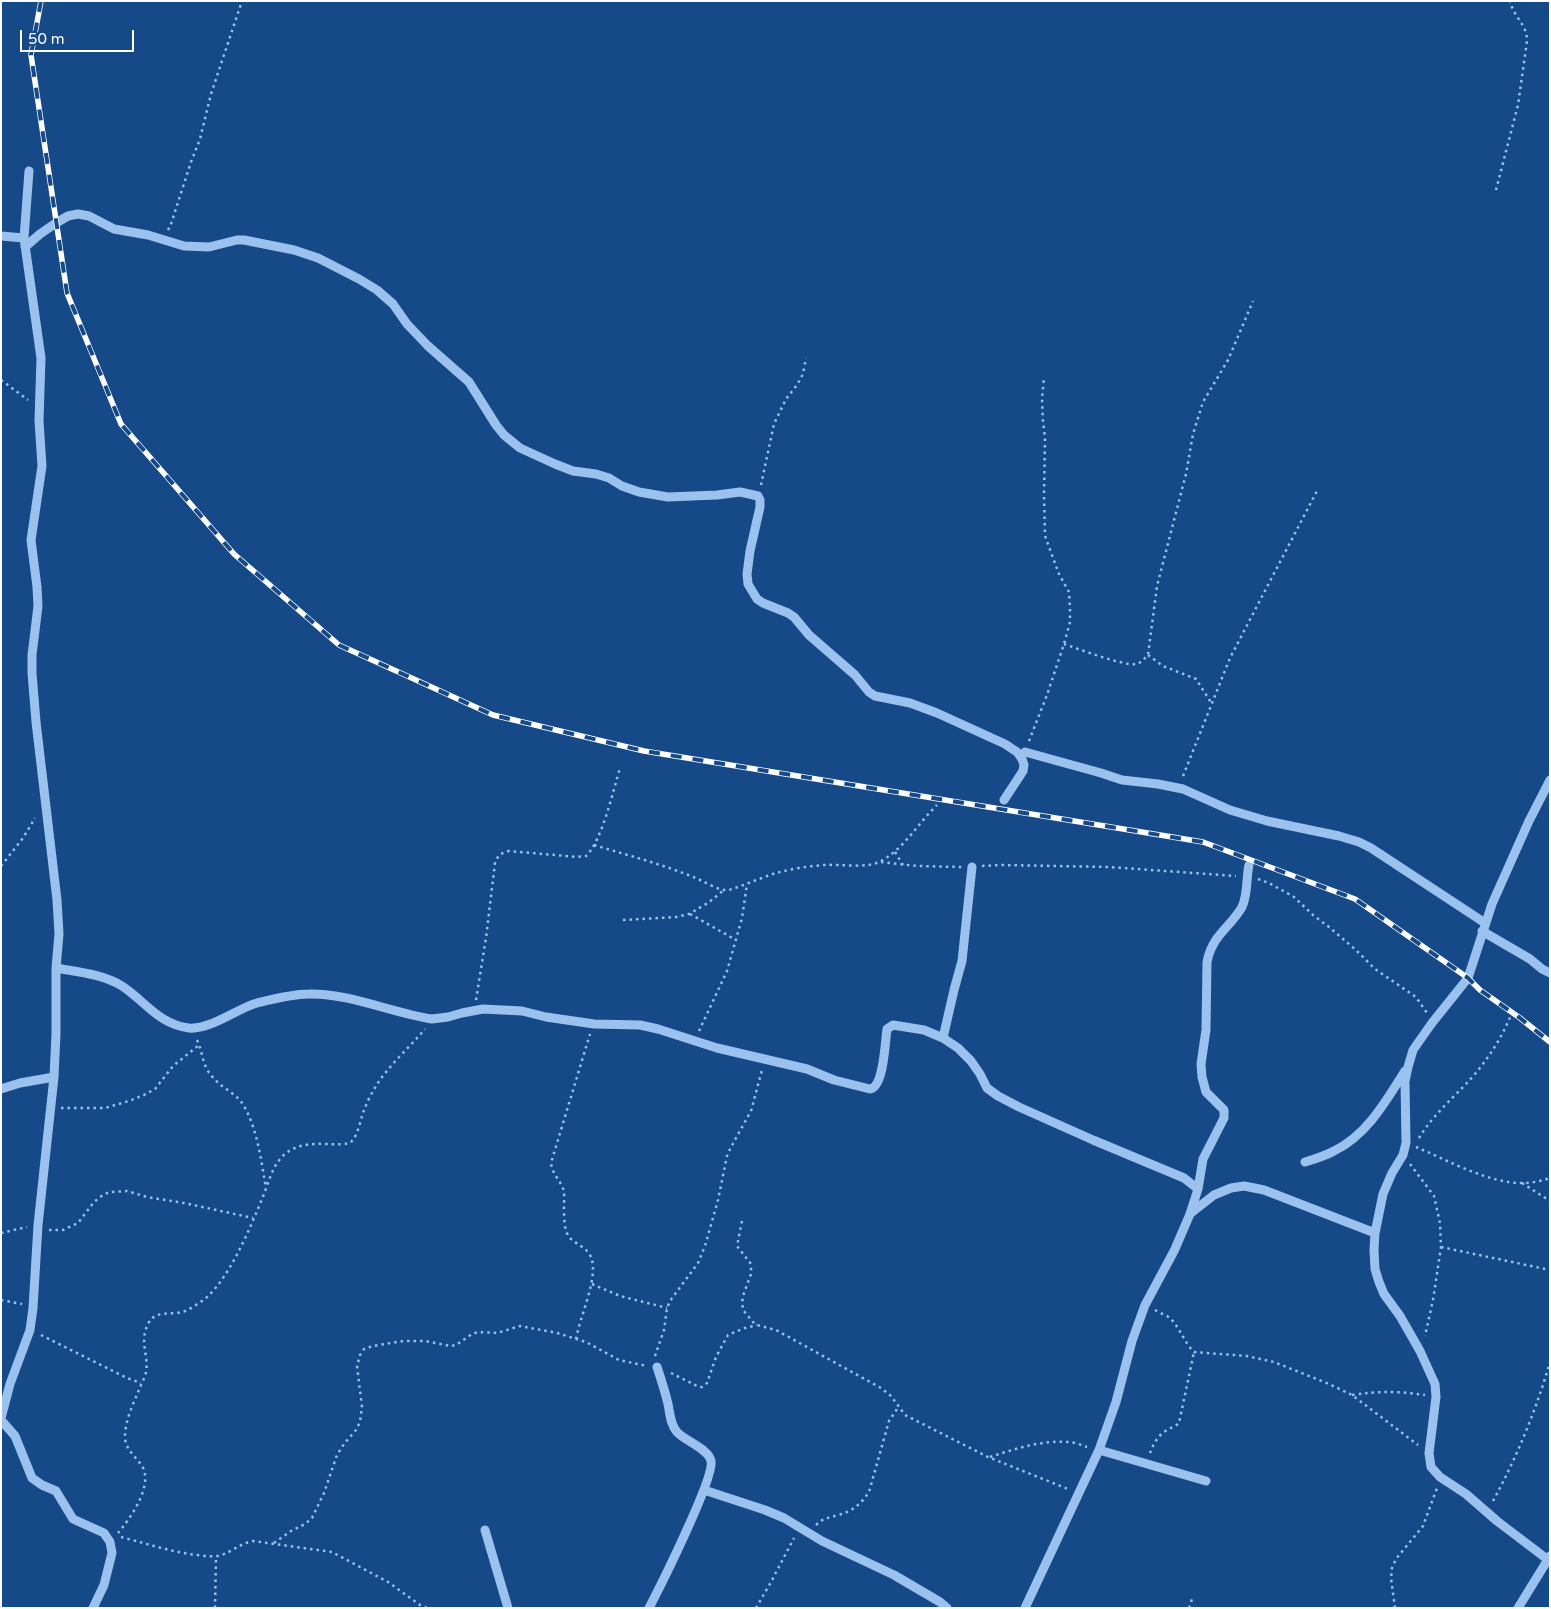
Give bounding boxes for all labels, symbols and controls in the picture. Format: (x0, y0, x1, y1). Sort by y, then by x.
scale bar (22, 20, 136, 52)
text: 50 m (28, 30, 65, 48)

